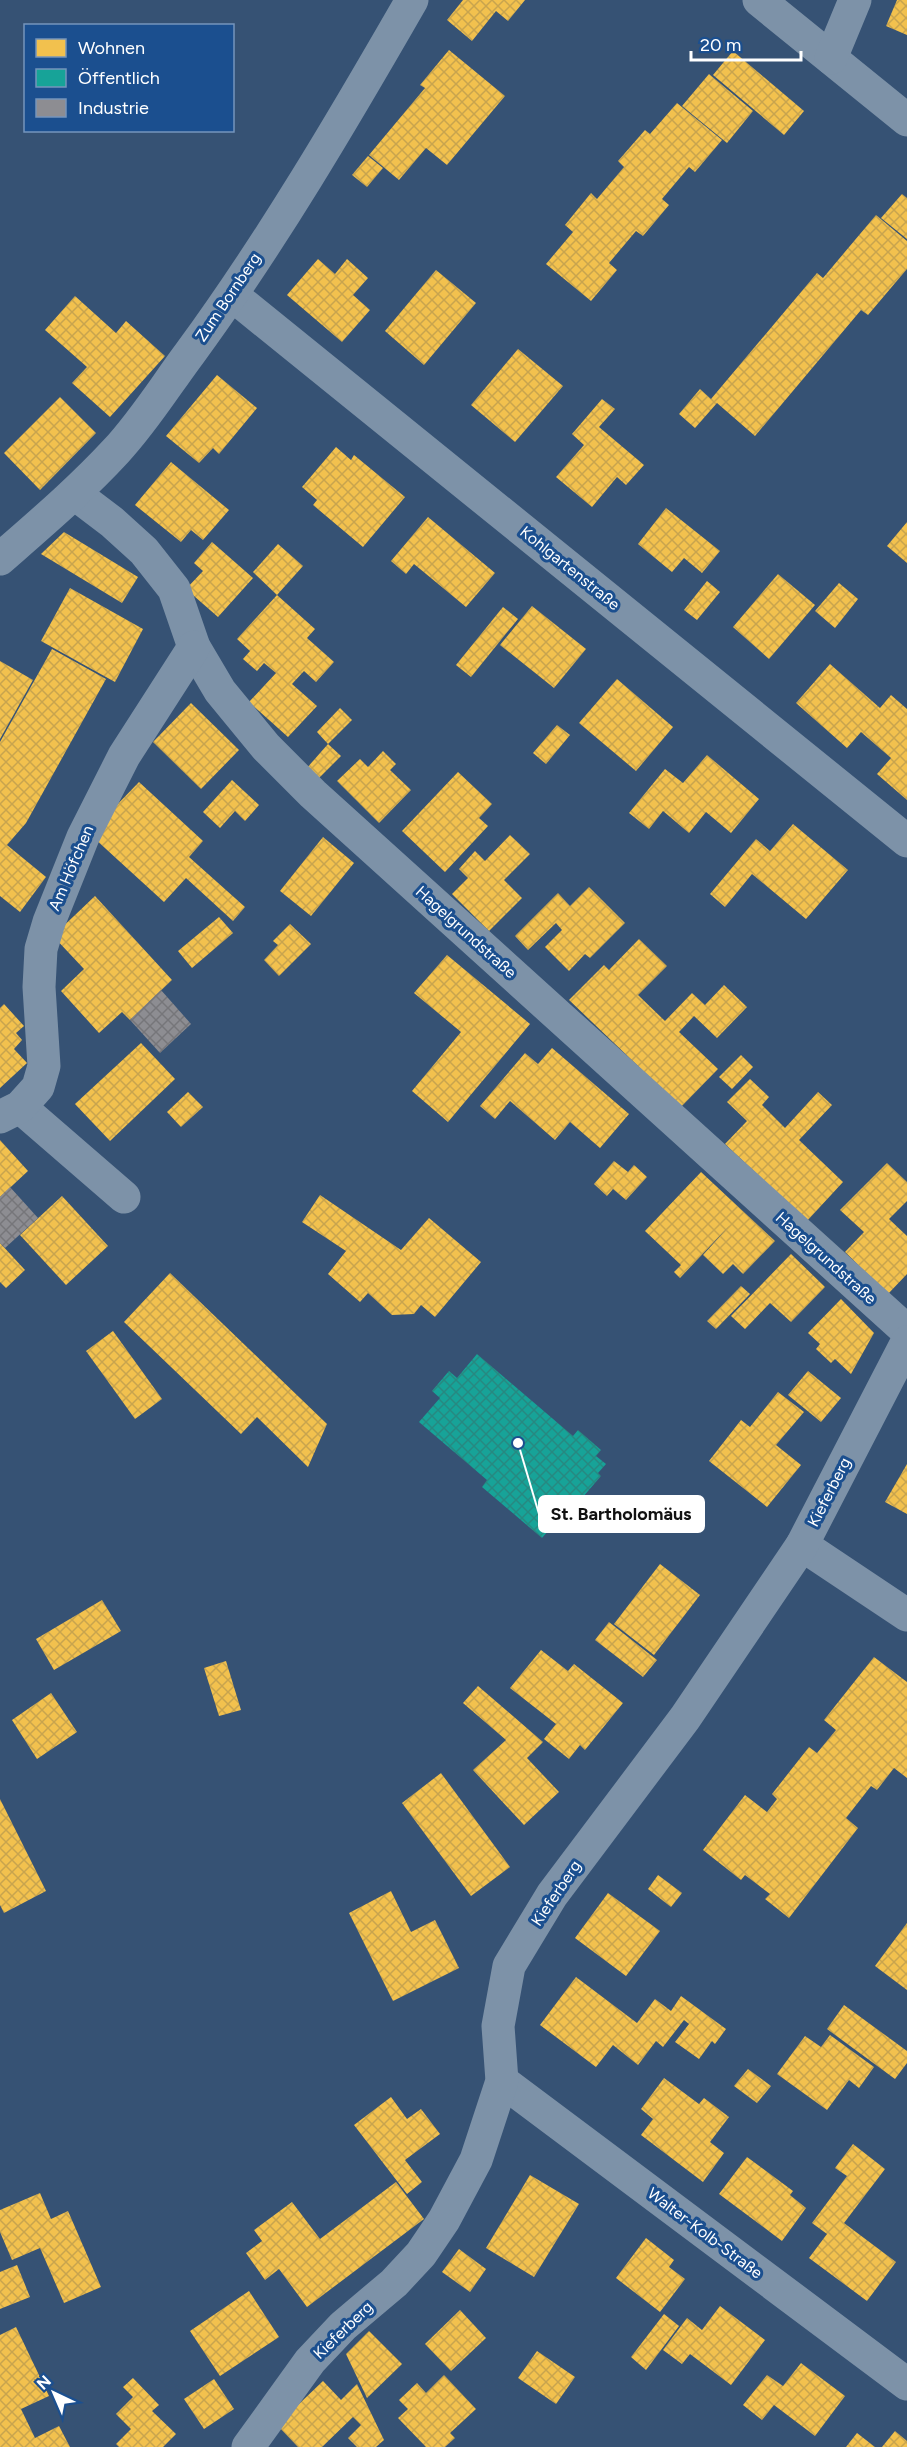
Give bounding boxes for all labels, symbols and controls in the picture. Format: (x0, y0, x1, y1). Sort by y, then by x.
legend (24, 24, 234, 132)
scale bar (691, 24, 800, 62)
text: 20 m (700, 34, 741, 56)
text: Wohnen (78, 37, 145, 59)
text: Öffentlich (78, 67, 160, 89)
text: Industrie (78, 97, 149, 119)
street label: Zum Bornberg (191, 249, 265, 345)
street label: Kohlgartenstraße (516, 522, 624, 614)
street label: Am Höfchen (45, 822, 98, 914)
street label: Hagelgrundstraße (412, 882, 520, 982)
street label: Hagelgrundstraße (772, 1208, 880, 1308)
street label: Kieferberg (803, 1454, 855, 1530)
callout: St. Bartholomäus (539, 1496, 704, 1532)
text: St. Bartholomäus (551, 1503, 692, 1525)
street label: Kieferberg (527, 1857, 585, 1929)
street label: Walter-Kolb-Straße (644, 2184, 766, 2283)
street label: Kieferberg (309, 2297, 377, 2363)
north arrow (24, 2363, 84, 2423)
text: N (33, 2371, 55, 2394)

